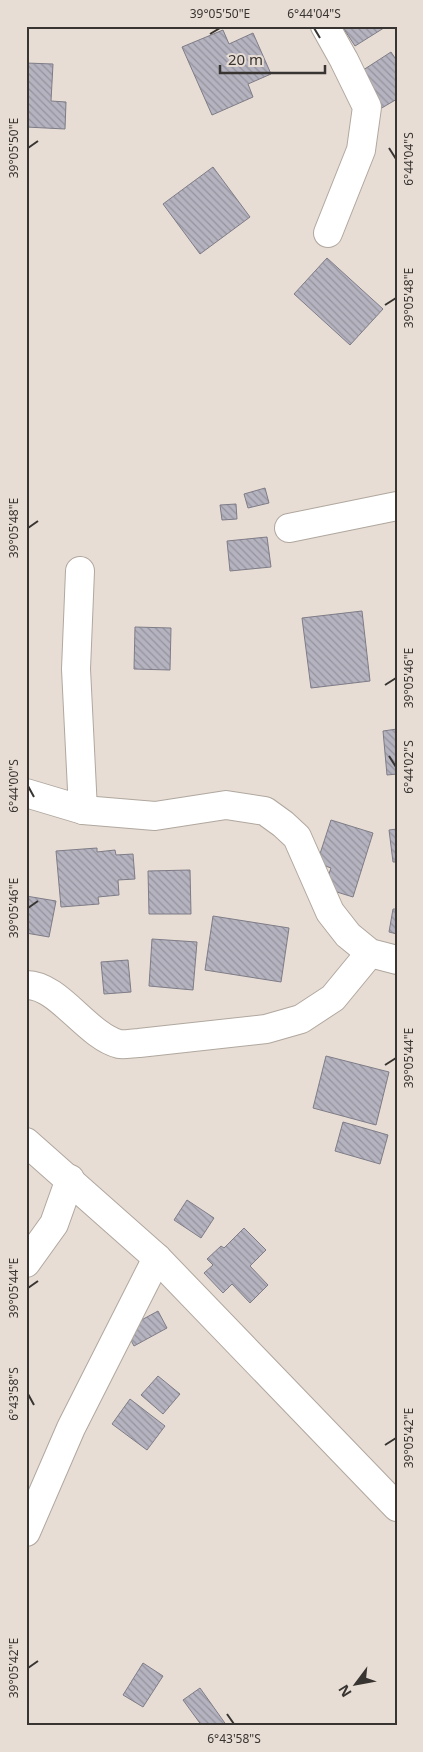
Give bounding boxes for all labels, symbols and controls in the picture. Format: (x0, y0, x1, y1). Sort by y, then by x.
text: 39°05'50"E (190, 5, 250, 22)
text: 6°44'04"S (287, 5, 341, 22)
scale bar (220, 42, 326, 74)
text: 20 m (228, 49, 263, 69)
text: 39°05'50"E (5, 118, 22, 178)
text: 6°44'04"S (400, 132, 417, 186)
text: 39°05'48"E (400, 268, 417, 328)
text: 39°05'48"E (5, 498, 22, 558)
text: 39°05'46"E (400, 648, 417, 708)
text: 6°44'02"S (400, 740, 417, 794)
text: 6°44'00"S (5, 759, 22, 813)
text: 39°05'46"E (5, 878, 22, 938)
text: 39°05'44"E (400, 1028, 417, 1088)
text: 39°05'44"E (5, 1258, 22, 1318)
text: 6°43'58"S (5, 1367, 22, 1421)
text: 39°05'42"E (400, 1408, 417, 1468)
text: 39°05'42"E (5, 1638, 22, 1698)
north arrow (330, 1660, 380, 1710)
text: N (333, 1681, 356, 1701)
text: 6°43'58"S (207, 1730, 261, 1747)

